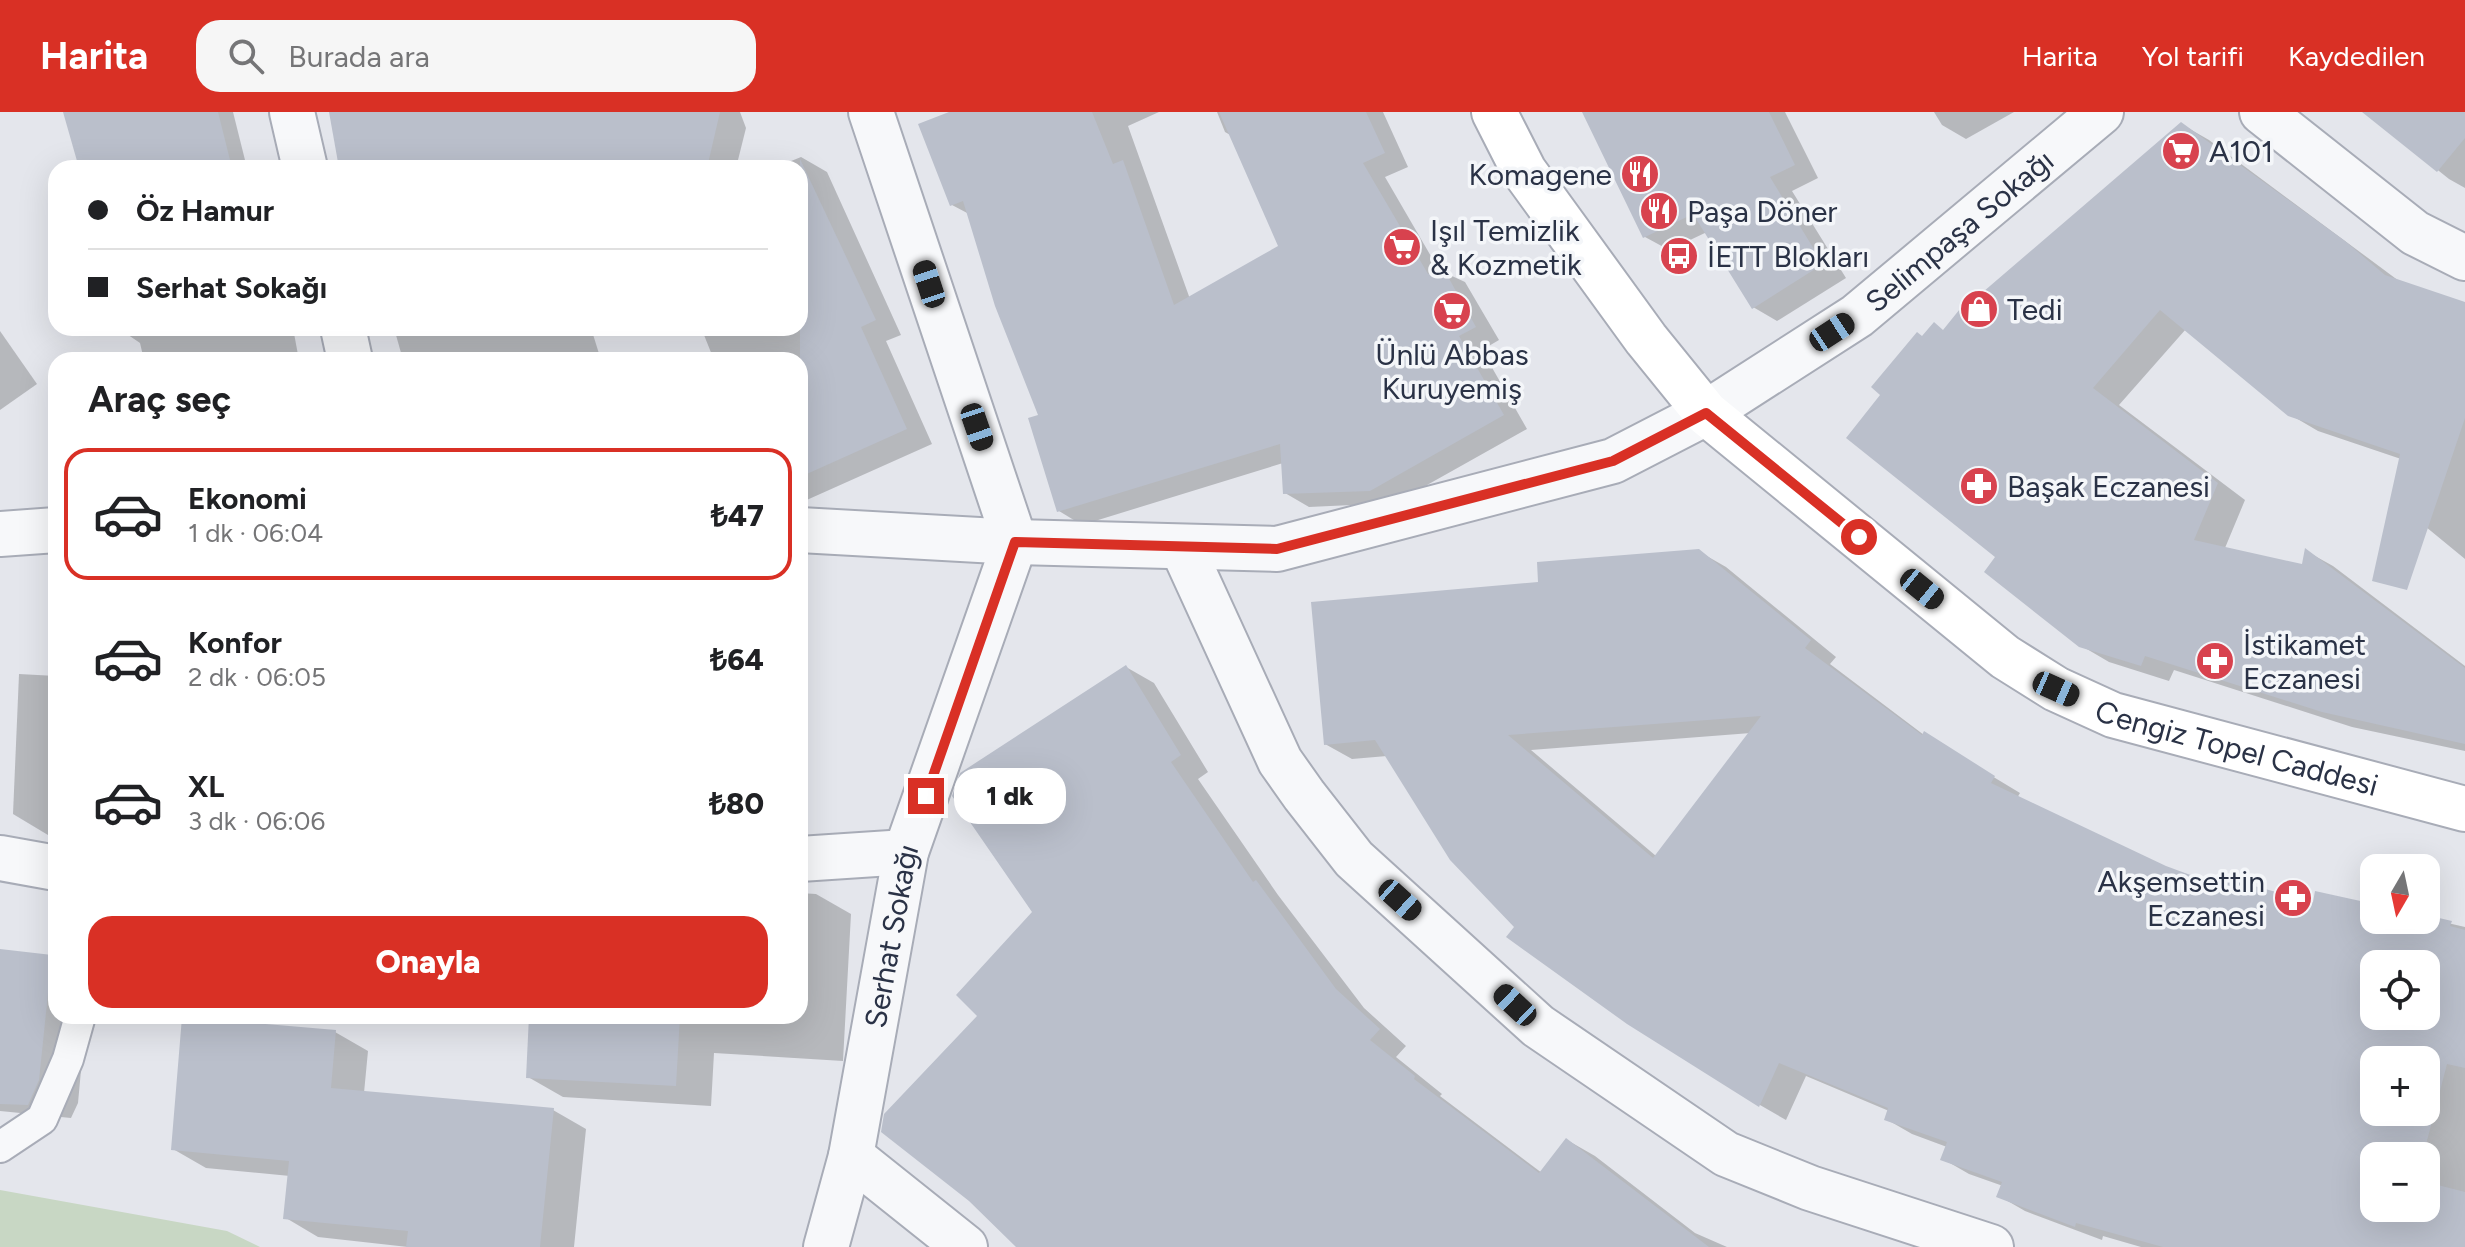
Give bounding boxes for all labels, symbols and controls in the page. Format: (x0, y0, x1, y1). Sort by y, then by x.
search box (196, 20, 756, 92)
text: Harita (40, 33, 148, 79)
icon: search (224, 34, 268, 78)
text: Burada ara (288, 38, 430, 75)
text: Harita (2022, 39, 2098, 73)
text: Yol tarifi (2142, 39, 2244, 73)
text: Kaydedilen (2288, 39, 2425, 73)
supermarket icon: A101 (2160, 130, 2202, 172)
place label: A101 (2209, 133, 2273, 170)
street label: Selimpaşa Sokağı (1858, 141, 2061, 320)
restaurant icon: Komagene (1619, 153, 1661, 195)
place label: Komagene (1469, 156, 1612, 193)
restaurant icon: Paşa Döner (1638, 190, 1680, 232)
text: Öz Hamur (136, 192, 274, 229)
place label: Paşa Döner (1687, 193, 1837, 230)
place label: Işıl Temizlik & Kozmetik (1430, 212, 1582, 283)
supermarket icon: Işıl Temizlik & Kozmetik (1381, 226, 1423, 268)
bus stop icon: İETT Blokları (1658, 235, 1700, 277)
place label: İETT Blokları (1707, 238, 1869, 275)
car (910, 257, 948, 311)
text: Serhat Sokağı (136, 269, 327, 306)
shop icon: Tedi (1958, 288, 2000, 330)
supermarket icon: Ünlü Abbas Kuruyemiş (1431, 290, 1473, 332)
place label: Tedi (2007, 291, 2063, 328)
car (1805, 309, 1859, 355)
place label: Ünlü Abbas Kuruyemiş (1375, 336, 1529, 407)
text: Araç seç (88, 378, 231, 421)
car (958, 400, 996, 454)
pharmacy icon: Başak Eczanesi (1958, 465, 2000, 507)
place label: Başak Eczanesi (2007, 468, 2210, 505)
icon: car (92, 478, 164, 550)
text: Ekonomi (188, 480, 307, 517)
text: ₺47 (711, 497, 764, 534)
text: 1 dk · 06:04 (188, 517, 323, 549)
route start (1841, 519, 1877, 555)
car (1896, 565, 1948, 613)
icon: car (92, 622, 164, 694)
text: Konfor (188, 624, 282, 661)
place label: İstikamet Eczanesi (2243, 626, 2366, 697)
pharmacy icon: İstikamet Eczanesi (2194, 640, 2236, 682)
text: ₺64 (710, 641, 764, 678)
text: 2 dk · 06:05 (188, 661, 326, 693)
car (2029, 668, 2083, 710)
street label: Cengiz Topel Caddesi (2089, 691, 2382, 804)
icon: car (92, 766, 164, 838)
text: XL (188, 768, 224, 805)
callout: 1 dk (954, 768, 1066, 824)
route end (908, 778, 944, 814)
text: 1 dk (986, 780, 1034, 812)
text: ₺80 (709, 785, 764, 822)
text: 3 dk · 06:06 (188, 805, 325, 837)
street label: Serhat Sokağı (856, 839, 926, 1031)
north arrow (2360, 854, 2440, 934)
map controls (2360, 854, 2440, 1222)
place label: Akşemsettin Eczanesi (2097, 863, 2265, 934)
car (1374, 875, 1426, 925)
pharmacy icon: Akşemsettin Eczanesi (2272, 877, 2314, 919)
button: Onayla (88, 916, 768, 1008)
button: locate (2360, 950, 2440, 1030)
car (1489, 980, 1541, 1030)
button: + (2360, 1046, 2440, 1126)
button: − (2360, 1142, 2440, 1222)

